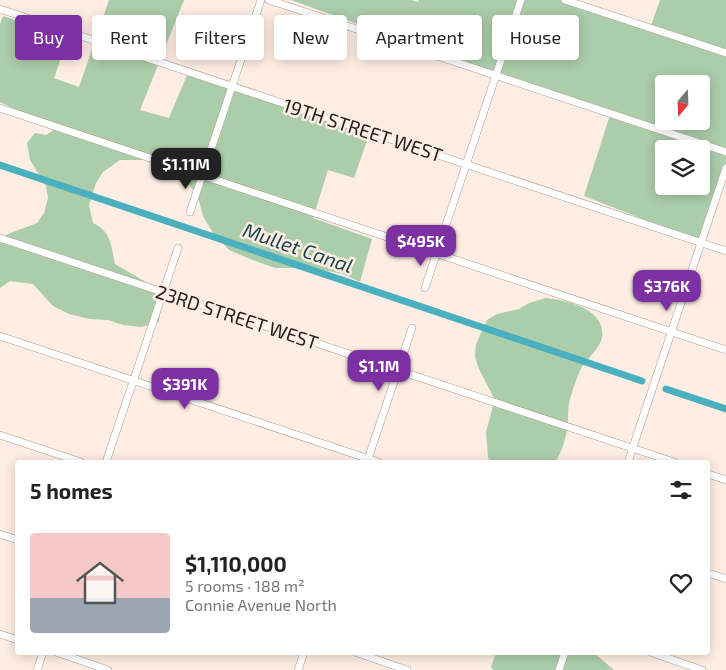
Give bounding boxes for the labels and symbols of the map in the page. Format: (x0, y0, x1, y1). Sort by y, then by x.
north arrow (655, 75, 710, 130)
street label: 19TH STREET WEST (281, 93, 446, 166)
pin: $1.11M (145, 148, 227, 190)
water label: Mullet Canal (240, 217, 357, 277)
pin: $495K (386, 224, 456, 267)
pin: $376K (632, 270, 702, 312)
street label: 23RD STREET WEST (153, 279, 321, 354)
pin: $1.1M (344, 350, 414, 392)
pin: $391K (150, 368, 220, 410)

